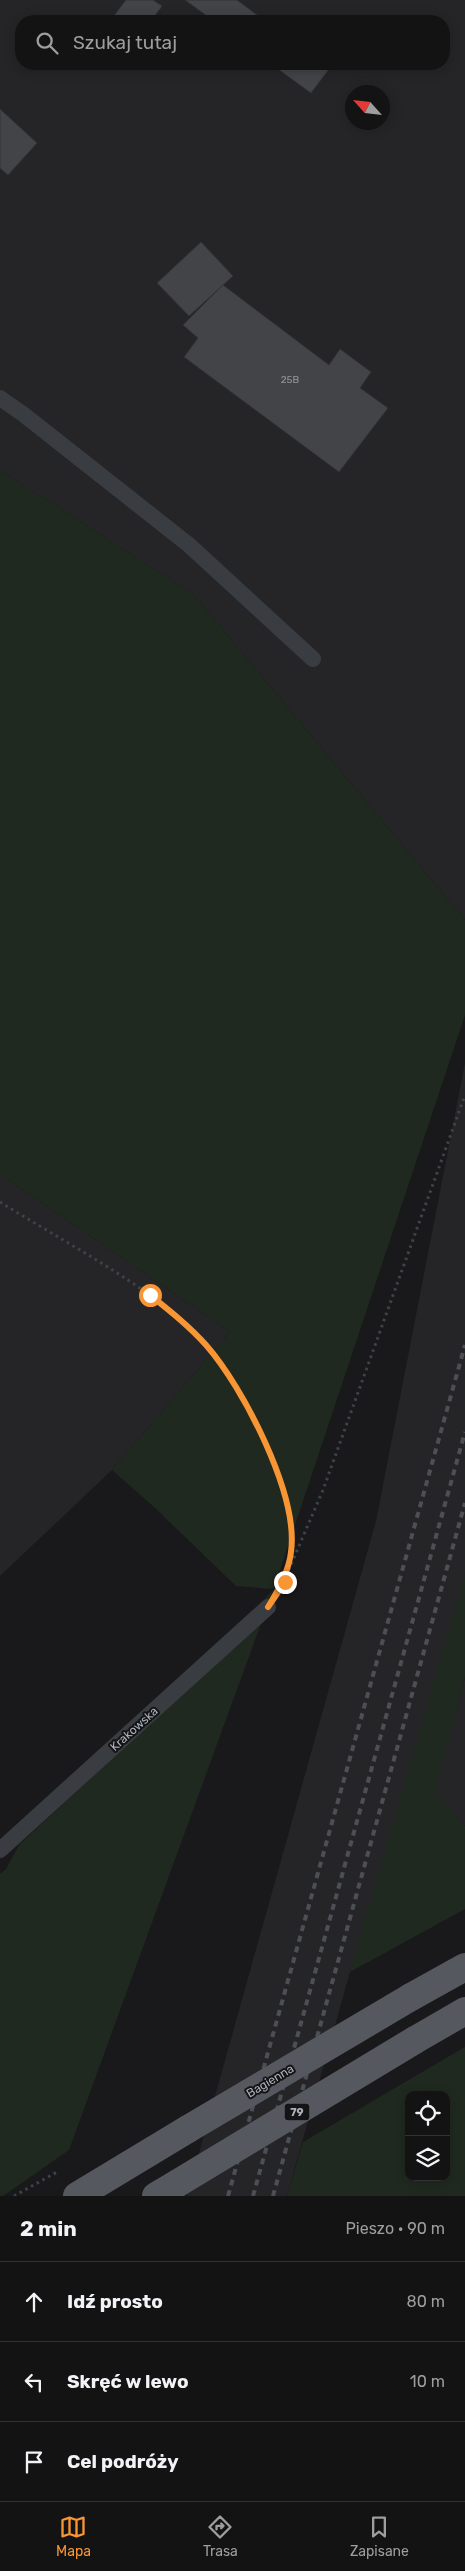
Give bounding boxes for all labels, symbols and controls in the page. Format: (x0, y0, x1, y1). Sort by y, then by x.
search box (15, 15, 450, 70)
icon: search (33, 29, 61, 57)
text: Szukaj tutaj (73, 31, 177, 54)
north arrow (345, 85, 390, 130)
house number: 25B (281, 374, 300, 386)
route start (139, 1284, 162, 1307)
route end (274, 1571, 297, 1594)
street label: Krakowska (107, 1704, 161, 1754)
street label: Bagienna (244, 2061, 296, 2101)
map controls (405, 2091, 450, 2181)
button: locate (405, 2091, 450, 2136)
road number: 79 (284, 2104, 310, 2120)
button: layers (405, 2136, 450, 2181)
text: 2 min (20, 2216, 77, 2241)
text: Pieszo · 90 m (346, 2219, 445, 2238)
icon: ahead (20, 2288, 48, 2316)
text: Idź prosto (67, 2290, 163, 2313)
text: 80 m (407, 2292, 445, 2311)
icon: left (20, 2368, 48, 2396)
text: Skręć w lewo (67, 2370, 189, 2393)
text: 10 m (410, 2372, 445, 2391)
icon: arrive (20, 2448, 48, 2476)
text: Cel podróży (67, 2450, 179, 2473)
tab: Mapa (56, 2513, 91, 2560)
tab: Trasa (203, 2513, 238, 2560)
tab: Zapisane (350, 2513, 409, 2560)

